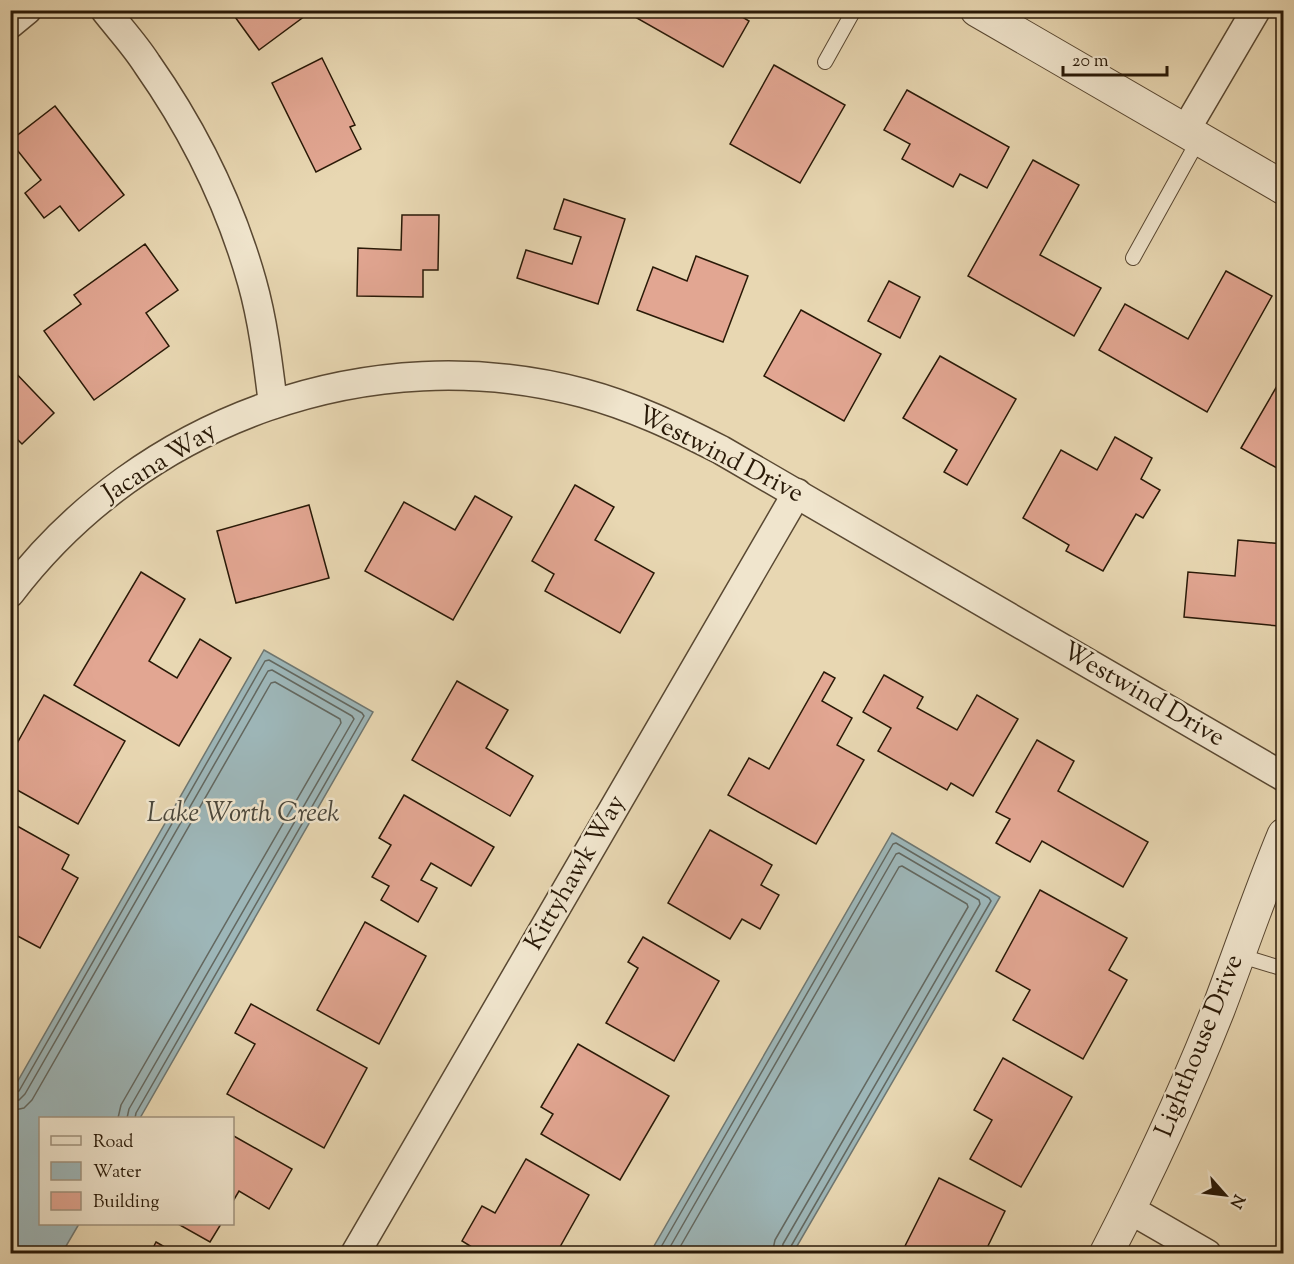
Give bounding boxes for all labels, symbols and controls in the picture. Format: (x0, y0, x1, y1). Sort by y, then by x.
scale bar (1063, 39, 1166, 77)
text: 20 m (1072, 49, 1109, 75)
street label: Westwind Drive (630, 397, 810, 513)
street label: Jacana Way (94, 413, 224, 514)
street label: Westwind Drive (1055, 633, 1231, 757)
street label: Kittyhawk Way (516, 788, 636, 958)
water label: Lake Worth Creek (146, 795, 340, 834)
street label: Lighthouse Drive (1146, 949, 1254, 1143)
legend (39, 1117, 234, 1225)
text: Road (93, 1130, 133, 1156)
text: Water (93, 1160, 142, 1186)
north arrow (1195, 1165, 1255, 1225)
text: Building (93, 1190, 159, 1216)
text: N (1223, 1190, 1249, 1212)

